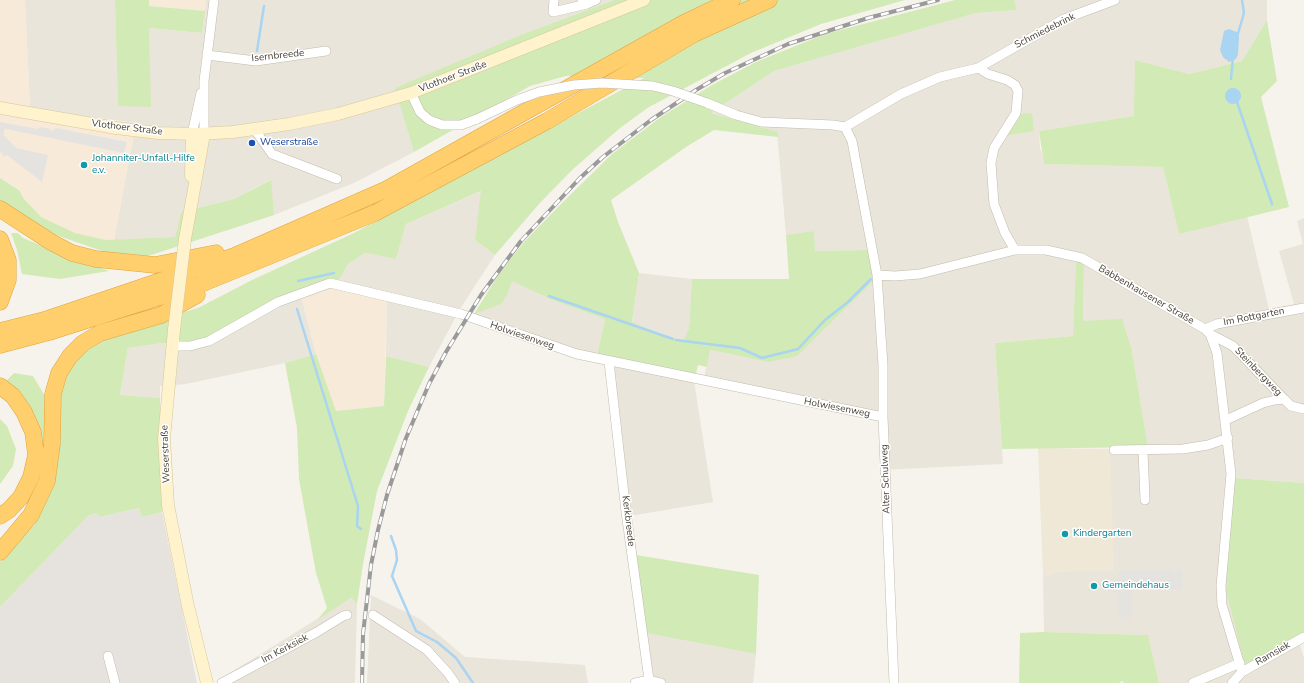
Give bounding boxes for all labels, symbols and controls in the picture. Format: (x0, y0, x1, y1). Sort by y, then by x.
street label: Schmiedebrink (1013, 11, 1077, 51)
street label: Isernbreede (251, 47, 305, 65)
street label: Vlothoer Straße (417, 59, 489, 95)
street label: Vlothoer Straße (91, 118, 163, 138)
place label: Weserstraße (260, 137, 318, 149)
marker: Weserstraße (247, 138, 257, 148)
place label: Johanniter-Unfall-Hilfe e.v. (92, 153, 195, 176)
marker: Johanniter-Unfall-Hilfe e.v. (79, 160, 89, 170)
street label: Babbenhausener Straße (1096, 263, 1196, 327)
street label: Im Rottgarten (1222, 305, 1286, 329)
street label: Holwiesenweg (488, 319, 556, 353)
street label: Steinbergweg (1232, 345, 1284, 399)
street label: Holwiesenweg (803, 396, 871, 420)
street label: Weserstraße (159, 425, 173, 483)
street label: Alter Schulweg (879, 444, 893, 514)
street label: Kerkbreede (619, 495, 637, 547)
place label: Kindergarten (1073, 528, 1131, 540)
marker: Kindergarten (1060, 529, 1070, 539)
place label: Gemeindehaus (1102, 580, 1169, 592)
marker: Gemeindehaus (1089, 581, 1099, 591)
street label: Im Kerksiek (260, 632, 310, 666)
street label: Ramsiek (1254, 639, 1292, 669)

